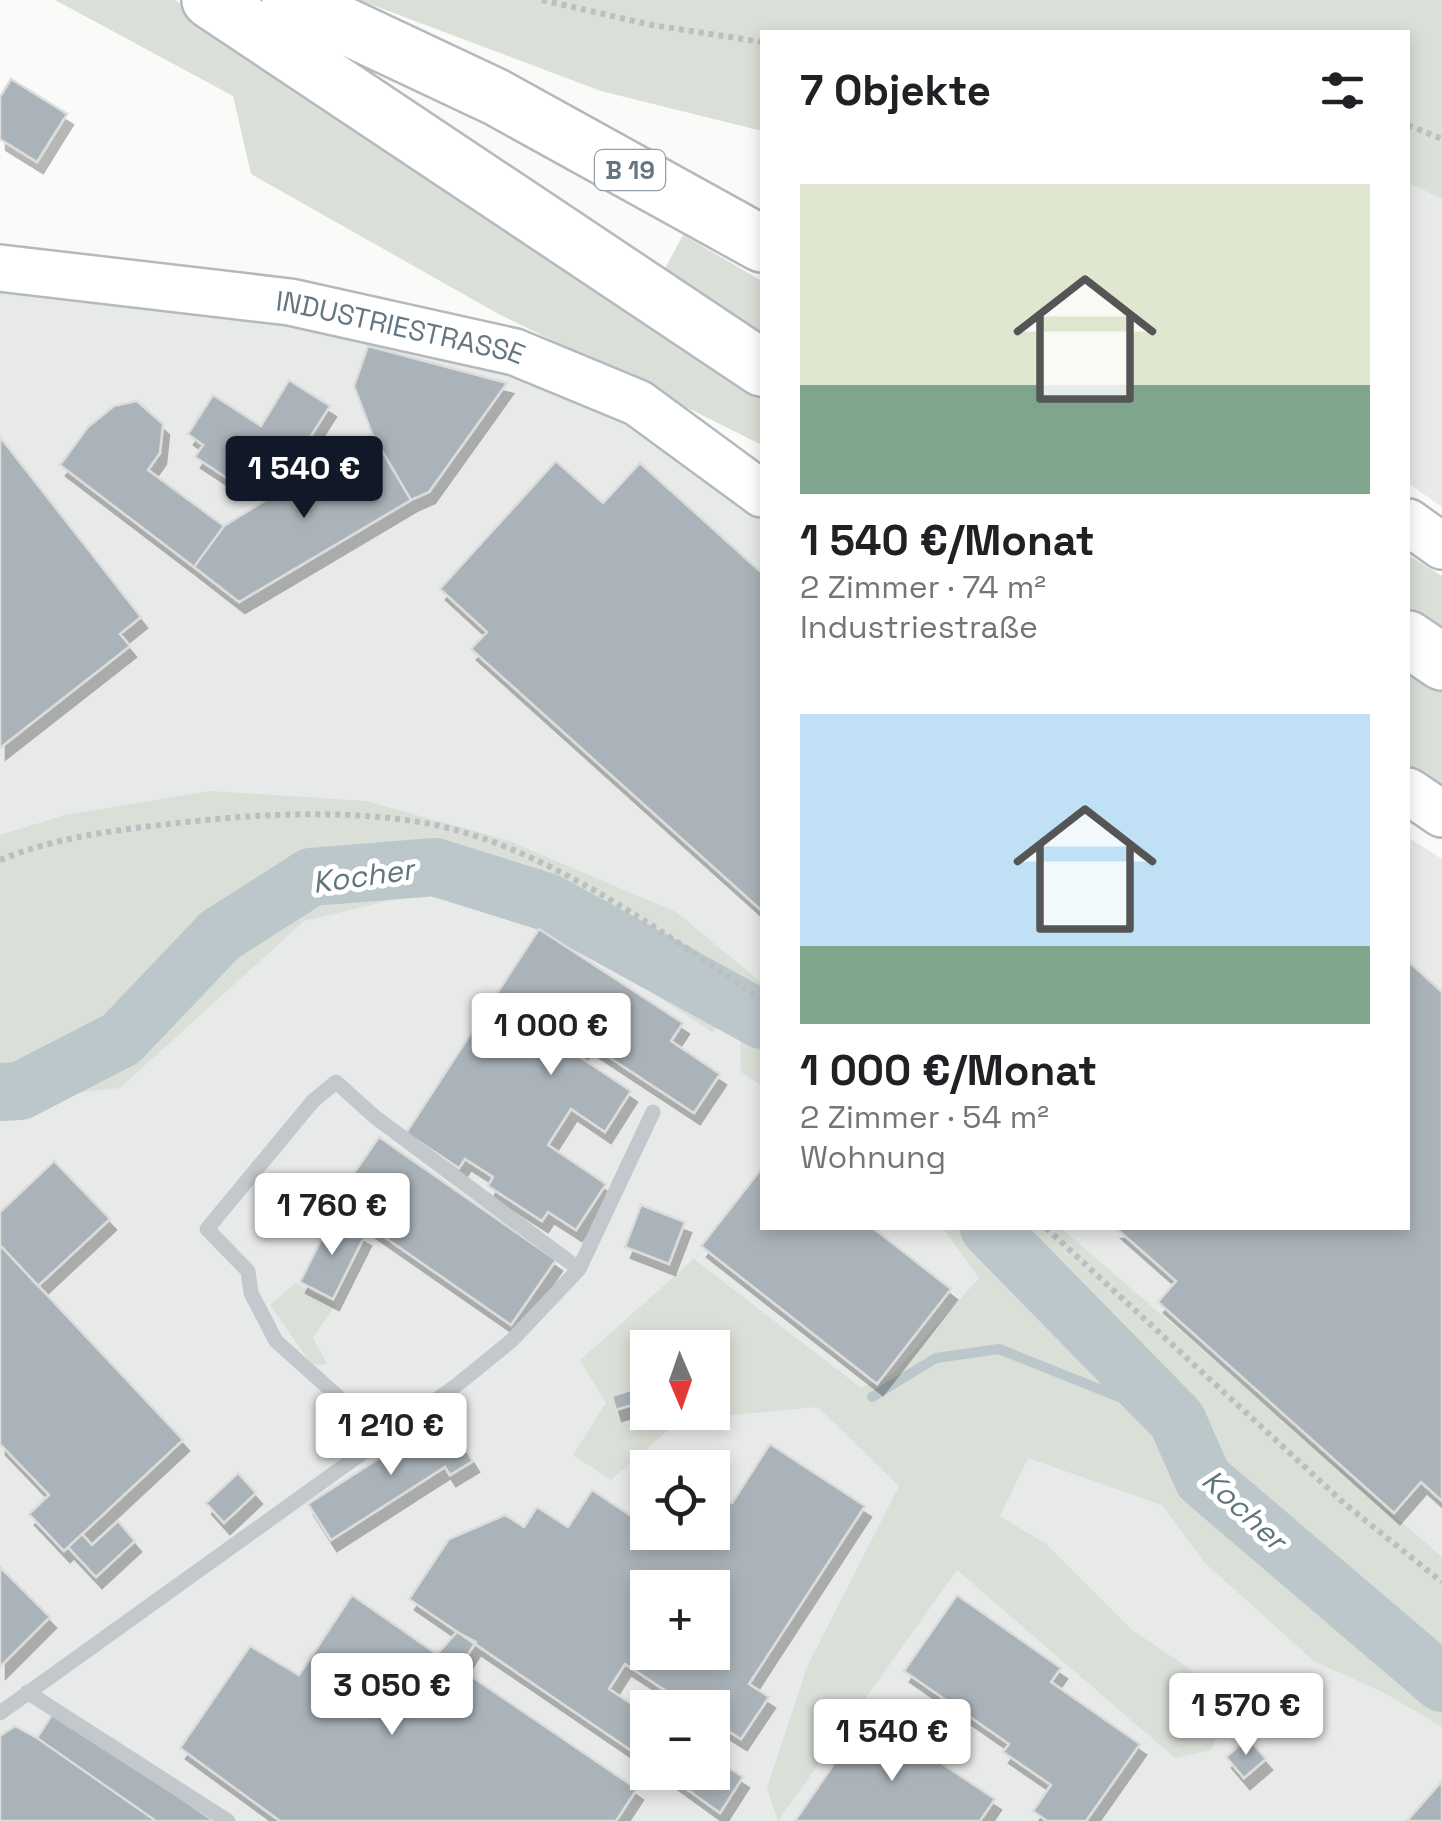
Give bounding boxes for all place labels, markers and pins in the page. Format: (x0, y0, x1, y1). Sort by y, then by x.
pin: 1 540 € (212, 436, 396, 521)
pin: 1 000 € (459, 993, 643, 1078)
pin: 1 760 € (240, 1173, 424, 1258)
pin: 1 210 € (299, 1393, 483, 1478)
pin: 3 050 € (300, 1653, 484, 1738)
pin: 1 570 € (1154, 1673, 1338, 1758)
pin: 1 540 € (800, 1699, 984, 1784)

